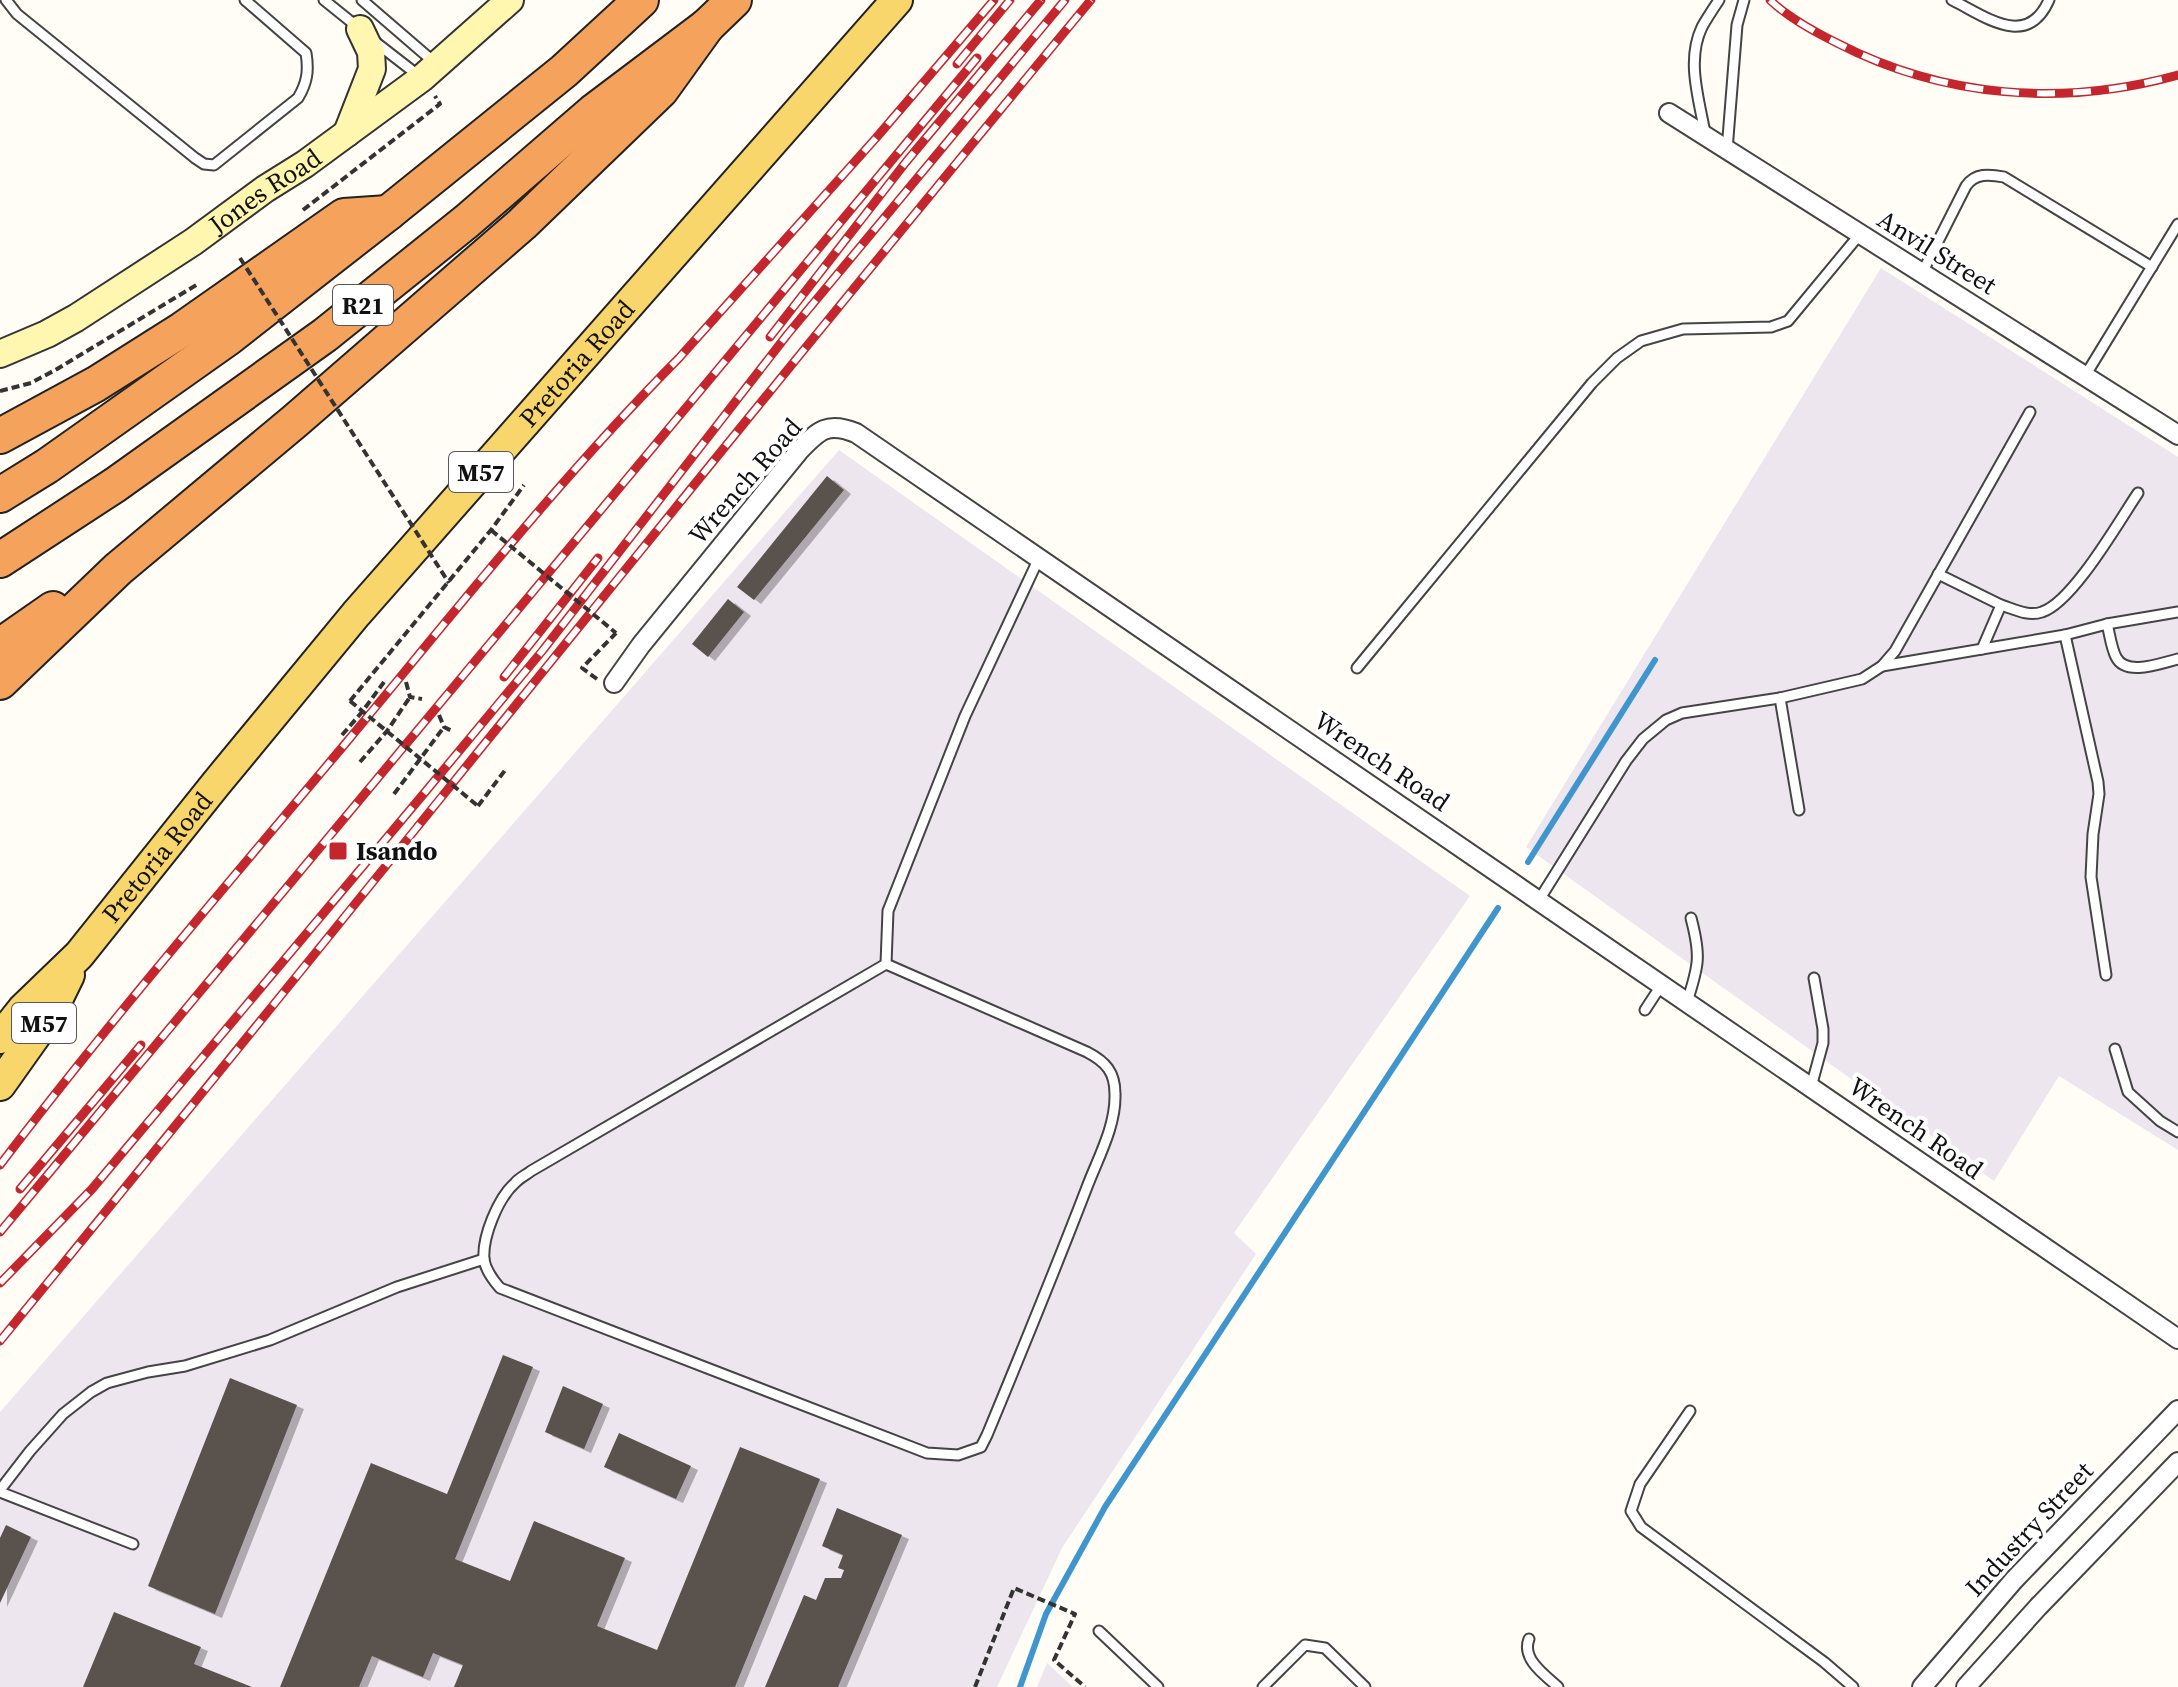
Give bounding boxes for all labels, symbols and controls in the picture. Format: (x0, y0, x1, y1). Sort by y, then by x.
street label: Jones Road (201, 140, 329, 243)
street label: Anvil Street (1871, 201, 2004, 303)
road number: R21 (333, 285, 393, 325)
street label: Pretoria Road (511, 292, 643, 435)
street label: Wrench Road (680, 410, 810, 552)
road number: M57 (449, 452, 513, 492)
street label: Wrench Road (1307, 702, 1457, 820)
street label: Pretoria Road (94, 784, 221, 930)
place label: Isando (356, 833, 437, 869)
marker: Isando (327, 840, 349, 862)
road number: M57 (12, 1003, 76, 1043)
street label: Wrench Road (1842, 1068, 1991, 1188)
street label: Industry Street (1957, 1453, 2101, 1604)

